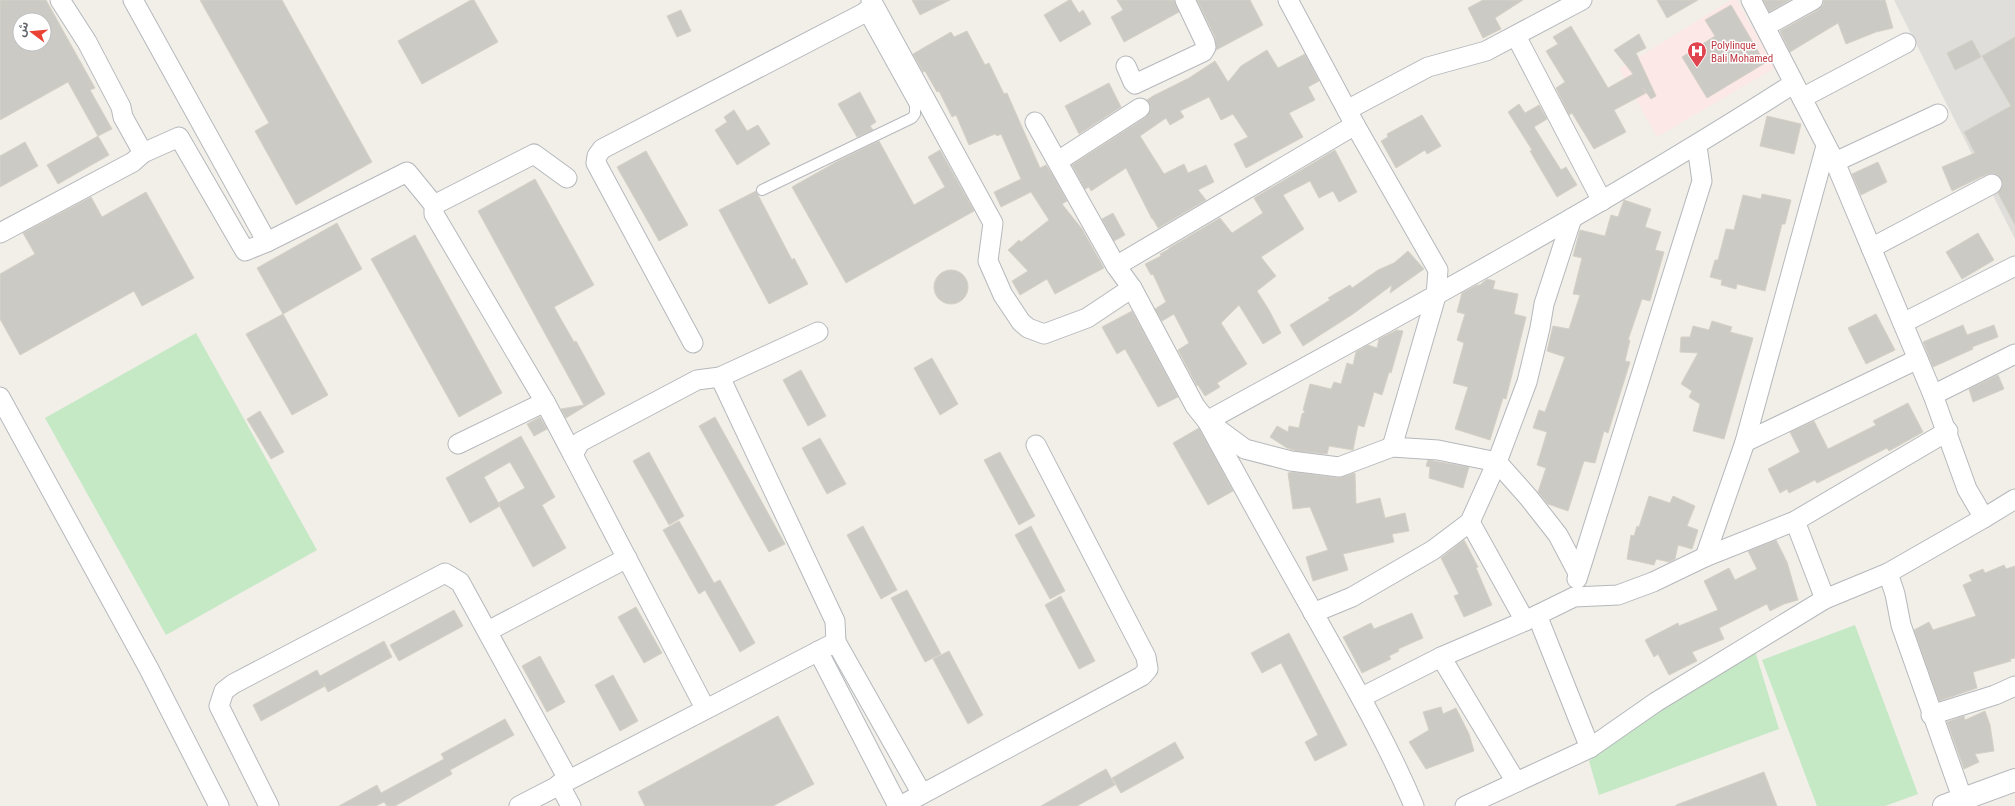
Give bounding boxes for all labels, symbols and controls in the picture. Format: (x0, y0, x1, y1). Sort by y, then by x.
north arrow (12, 12, 52, 52)
text: ش (15, 20, 31, 38)
place label: Polylinque Bali Mohamed (1711, 39, 1773, 65)
hospital icon: Polylinque Bali Mohamed (1686, 40, 1708, 68)

